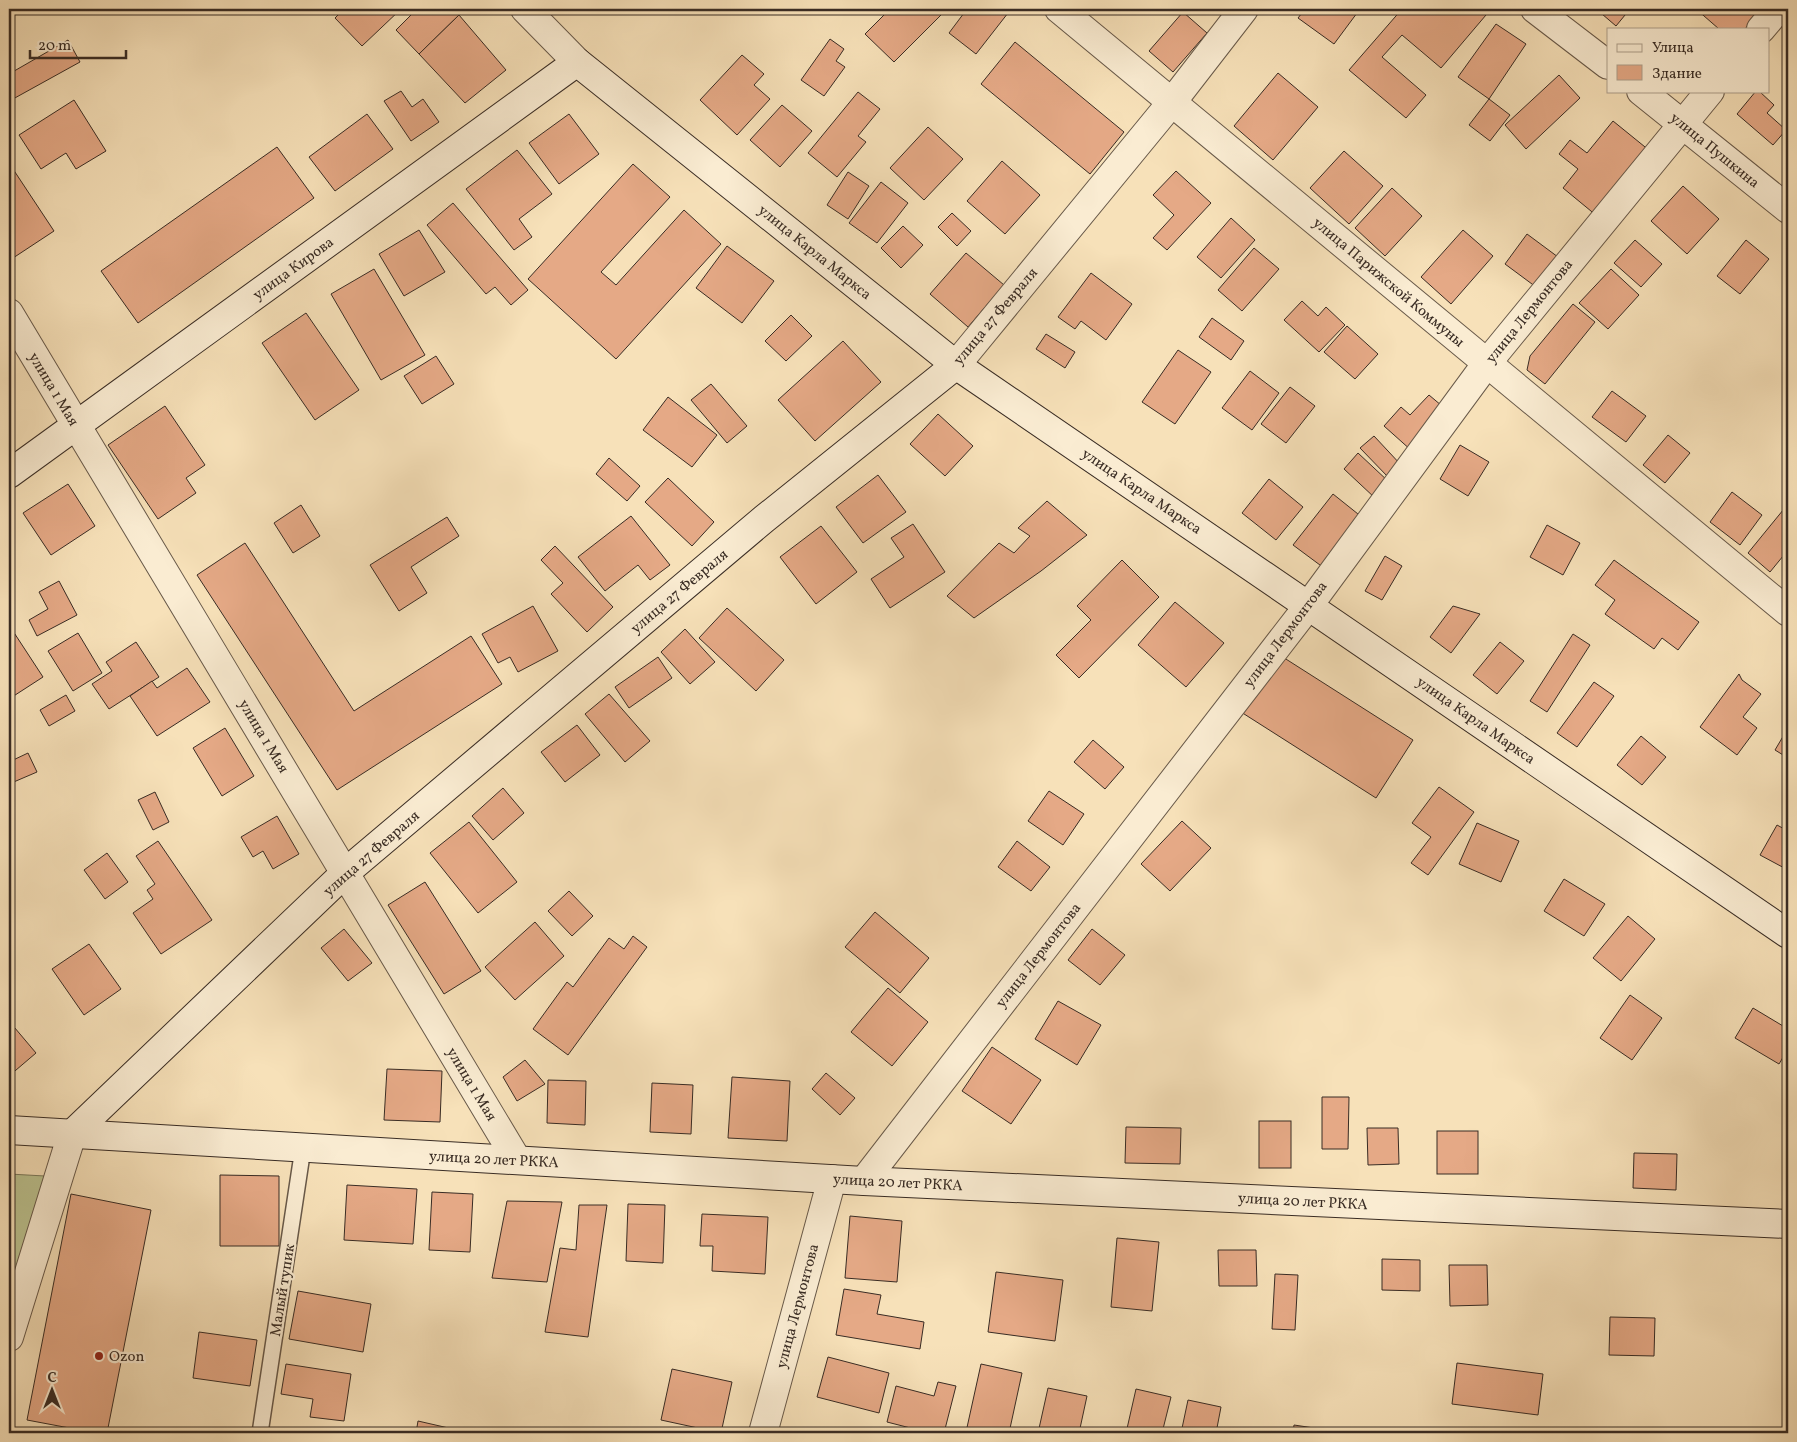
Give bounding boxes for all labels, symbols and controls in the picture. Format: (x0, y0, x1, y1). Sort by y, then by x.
scale bar (30, 28, 126, 60)
legend (1607, 28, 1770, 92)
text: 20 m (38, 36, 71, 57)
text: Улица (1652, 38, 1694, 59)
text: Здание (1652, 64, 1702, 85)
street label: улица Пушкина (1665, 108, 1763, 194)
street label: улица Карла Маркса (753, 201, 875, 306)
street label: улица Парижской Коммуны (1308, 213, 1469, 353)
street label: улица Кирова (249, 233, 339, 306)
street label: улица Лермонтова (1482, 255, 1579, 368)
street label: улица 27 Февраля (949, 264, 1043, 370)
street label: улица 1 Мая (22, 349, 83, 431)
street label: улица Карла Маркса (1077, 444, 1205, 540)
street label: улица 27 Февраля (627, 545, 733, 639)
street label: улица Лермонтова (1239, 577, 1333, 692)
street label: улица Карла Маркса (1411, 672, 1539, 770)
street label: улица 1 Мая (232, 696, 293, 778)
street label: улица 27 Февраля (319, 806, 425, 902)
street label: улица Лермонтова (991, 899, 1087, 1013)
street label: улица 1 Мая (440, 1044, 501, 1126)
street label: улица 20 лет РККА (428, 1147, 560, 1174)
street label: улица 20 лет РККА (832, 1170, 964, 1197)
street label: улица 20 лет РККА (1237, 1189, 1369, 1216)
street label: Малый тупик (266, 1242, 301, 1338)
street label: улица Лермонтова (772, 1242, 825, 1371)
place label: Ozon (109, 1347, 144, 1368)
marker: Ozon (93, 1350, 105, 1362)
north arrow (28, 1364, 78, 1414)
text: С (47, 1369, 57, 1388)

